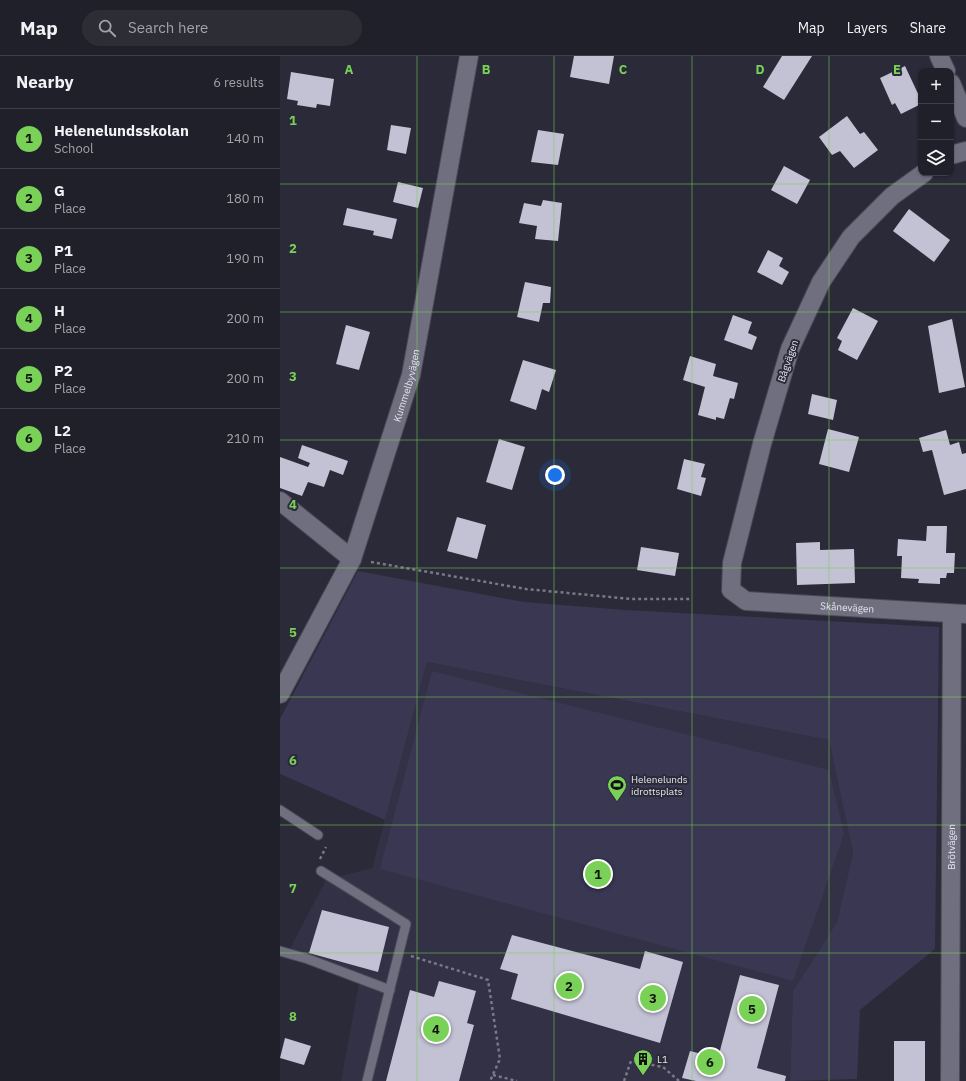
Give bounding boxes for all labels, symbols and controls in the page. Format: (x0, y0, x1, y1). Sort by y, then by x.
search box (82, 10, 362, 46)
text: Map (20, 16, 58, 40)
icon: search (96, 17, 118, 39)
text: Search here (128, 18, 208, 37)
text: Map (798, 19, 825, 37)
text: Layers (847, 19, 888, 37)
text: Share (910, 19, 946, 37)
text: A (345, 61, 354, 78)
text: B (482, 61, 491, 78)
text: C (619, 61, 628, 78)
text: D (755, 61, 765, 78)
text: E (893, 61, 901, 78)
map controls (918, 68, 954, 176)
button: + (918, 68, 954, 104)
text: Nearby (16, 71, 74, 93)
text: 6 results (213, 74, 264, 91)
button: − (918, 104, 954, 140)
text: 1 (289, 112, 297, 129)
text: Helenelundsskolan (54, 121, 189, 140)
text: 1 (25, 130, 33, 147)
text: 140 m (226, 130, 264, 147)
text: School (54, 140, 94, 157)
button: layers (918, 140, 954, 176)
text: G (54, 181, 65, 200)
text: 2 (25, 190, 33, 207)
text: 180 m (226, 190, 264, 207)
text: Place (54, 200, 86, 217)
text: 2 (289, 240, 297, 257)
text: P1 (54, 241, 73, 260)
text: 3 (25, 250, 33, 267)
text: 190 m (226, 250, 264, 267)
text: Place (54, 260, 86, 277)
text: H (54, 301, 65, 320)
text: 4 (25, 310, 33, 327)
text: 200 m (226, 310, 264, 327)
text: Place (54, 320, 86, 337)
street label: Bågvägen (775, 338, 801, 384)
street label: Kummelbyvägen (390, 348, 422, 423)
text: P2 (54, 361, 73, 380)
text: 3 (289, 368, 297, 385)
text: 5 (25, 370, 33, 387)
text: 200 m (226, 370, 264, 387)
text: Place (54, 380, 86, 397)
text: L2 (54, 421, 71, 440)
text: 6 (25, 430, 33, 447)
text: 210 m (226, 430, 264, 447)
text: Place (54, 440, 86, 457)
your location (545, 465, 565, 485)
text: 4 (289, 496, 297, 513)
street label: Skånevägen (820, 599, 875, 615)
text: 5 (289, 624, 297, 641)
text: 6 (289, 752, 297, 769)
place label: Helenelunds idrottsplats (631, 773, 688, 798)
sports icon: Helenelunds idrottsplats (606, 774, 628, 802)
street label: Brötvägen (944, 824, 958, 870)
pin: 1 (585, 859, 611, 889)
text: 7 (289, 880, 297, 897)
pin: 2 (556, 971, 582, 1001)
pin: 3 (640, 983, 666, 1013)
pin: 5 (739, 994, 765, 1024)
text: 8 (289, 1008, 297, 1025)
pin: 4 (423, 1014, 449, 1044)
pin: 6 (697, 1047, 723, 1077)
building icon: L1 (632, 1048, 654, 1076)
place label: L1 (657, 1053, 668, 1066)

